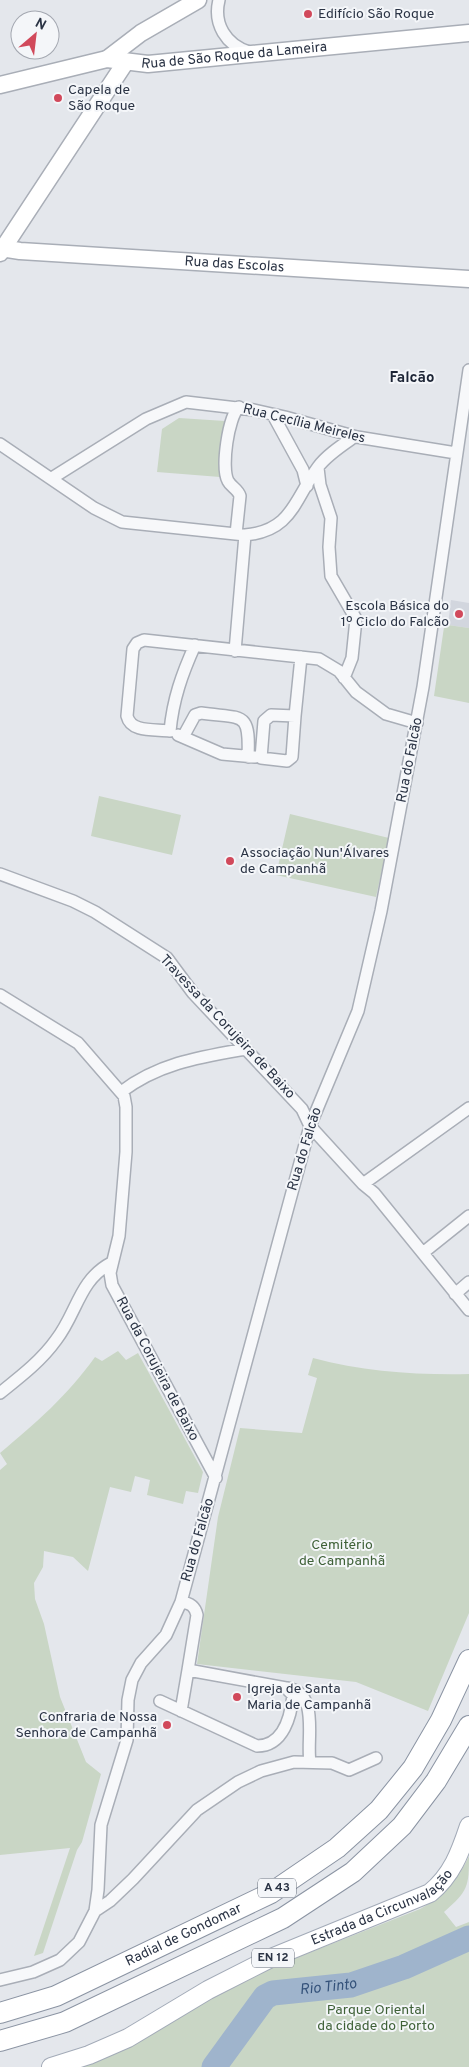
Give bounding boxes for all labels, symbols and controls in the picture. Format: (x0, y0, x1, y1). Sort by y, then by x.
place label: Edifício São Roque (318, 6, 434, 23)
marker: Edifício São Roque (302, 8, 314, 20)
north arrow (10, 10, 60, 60)
text: N (32, 15, 49, 35)
street label: Rua de São Roque da Lameira (140, 38, 328, 73)
place label: Capela de São Roque (68, 82, 135, 115)
marker: Capela de São Roque (52, 92, 64, 104)
street label: Rua das Escolas (184, 253, 285, 276)
district label: Falcão (390, 369, 434, 388)
street label: Rua Cecília Meireles (241, 401, 367, 447)
place label: Escola Básica do 1º Ciclo do Falcão (341, 598, 449, 631)
marker: Escola Básica do 1º Ciclo do Falcão (453, 608, 465, 620)
street label: Rua do Falcão (393, 716, 427, 804)
place label: Associação Nun'Álvares de Campanhã (240, 844, 389, 878)
marker: Associação Nun'Álvares de Campanhã (224, 855, 236, 867)
street label: Travessa da Corujeira de Baixo (156, 951, 298, 1103)
street label: Rua do Falcão (284, 1105, 326, 1193)
street label: Rua da Corujeira de Baixo (112, 1294, 202, 1444)
street label: Rua do Falcão (178, 1496, 218, 1584)
park label: Cemitério de Campanhã (299, 1537, 385, 1570)
place label: Igreja de Santa Maria de Campanhã (247, 1681, 371, 1714)
marker: Igreja de Santa Maria de Campanhã (231, 1691, 243, 1703)
place label: Confraria de Nossa Senhora de Campanhã (16, 1709, 157, 1742)
marker: Confraria de Nossa Senhora de Campanhã (161, 1719, 173, 1731)
street label: Estrada da Circunvalação (309, 1866, 457, 1949)
road number: A 43 (258, 1879, 296, 1898)
street label: Radial de Gondomar (123, 1899, 245, 1970)
road number: EN 12 (252, 1949, 294, 1968)
water label: Rio Tinto (299, 1974, 359, 2000)
park label: Parque Oriental da cidade do Porto (317, 2002, 435, 2035)

